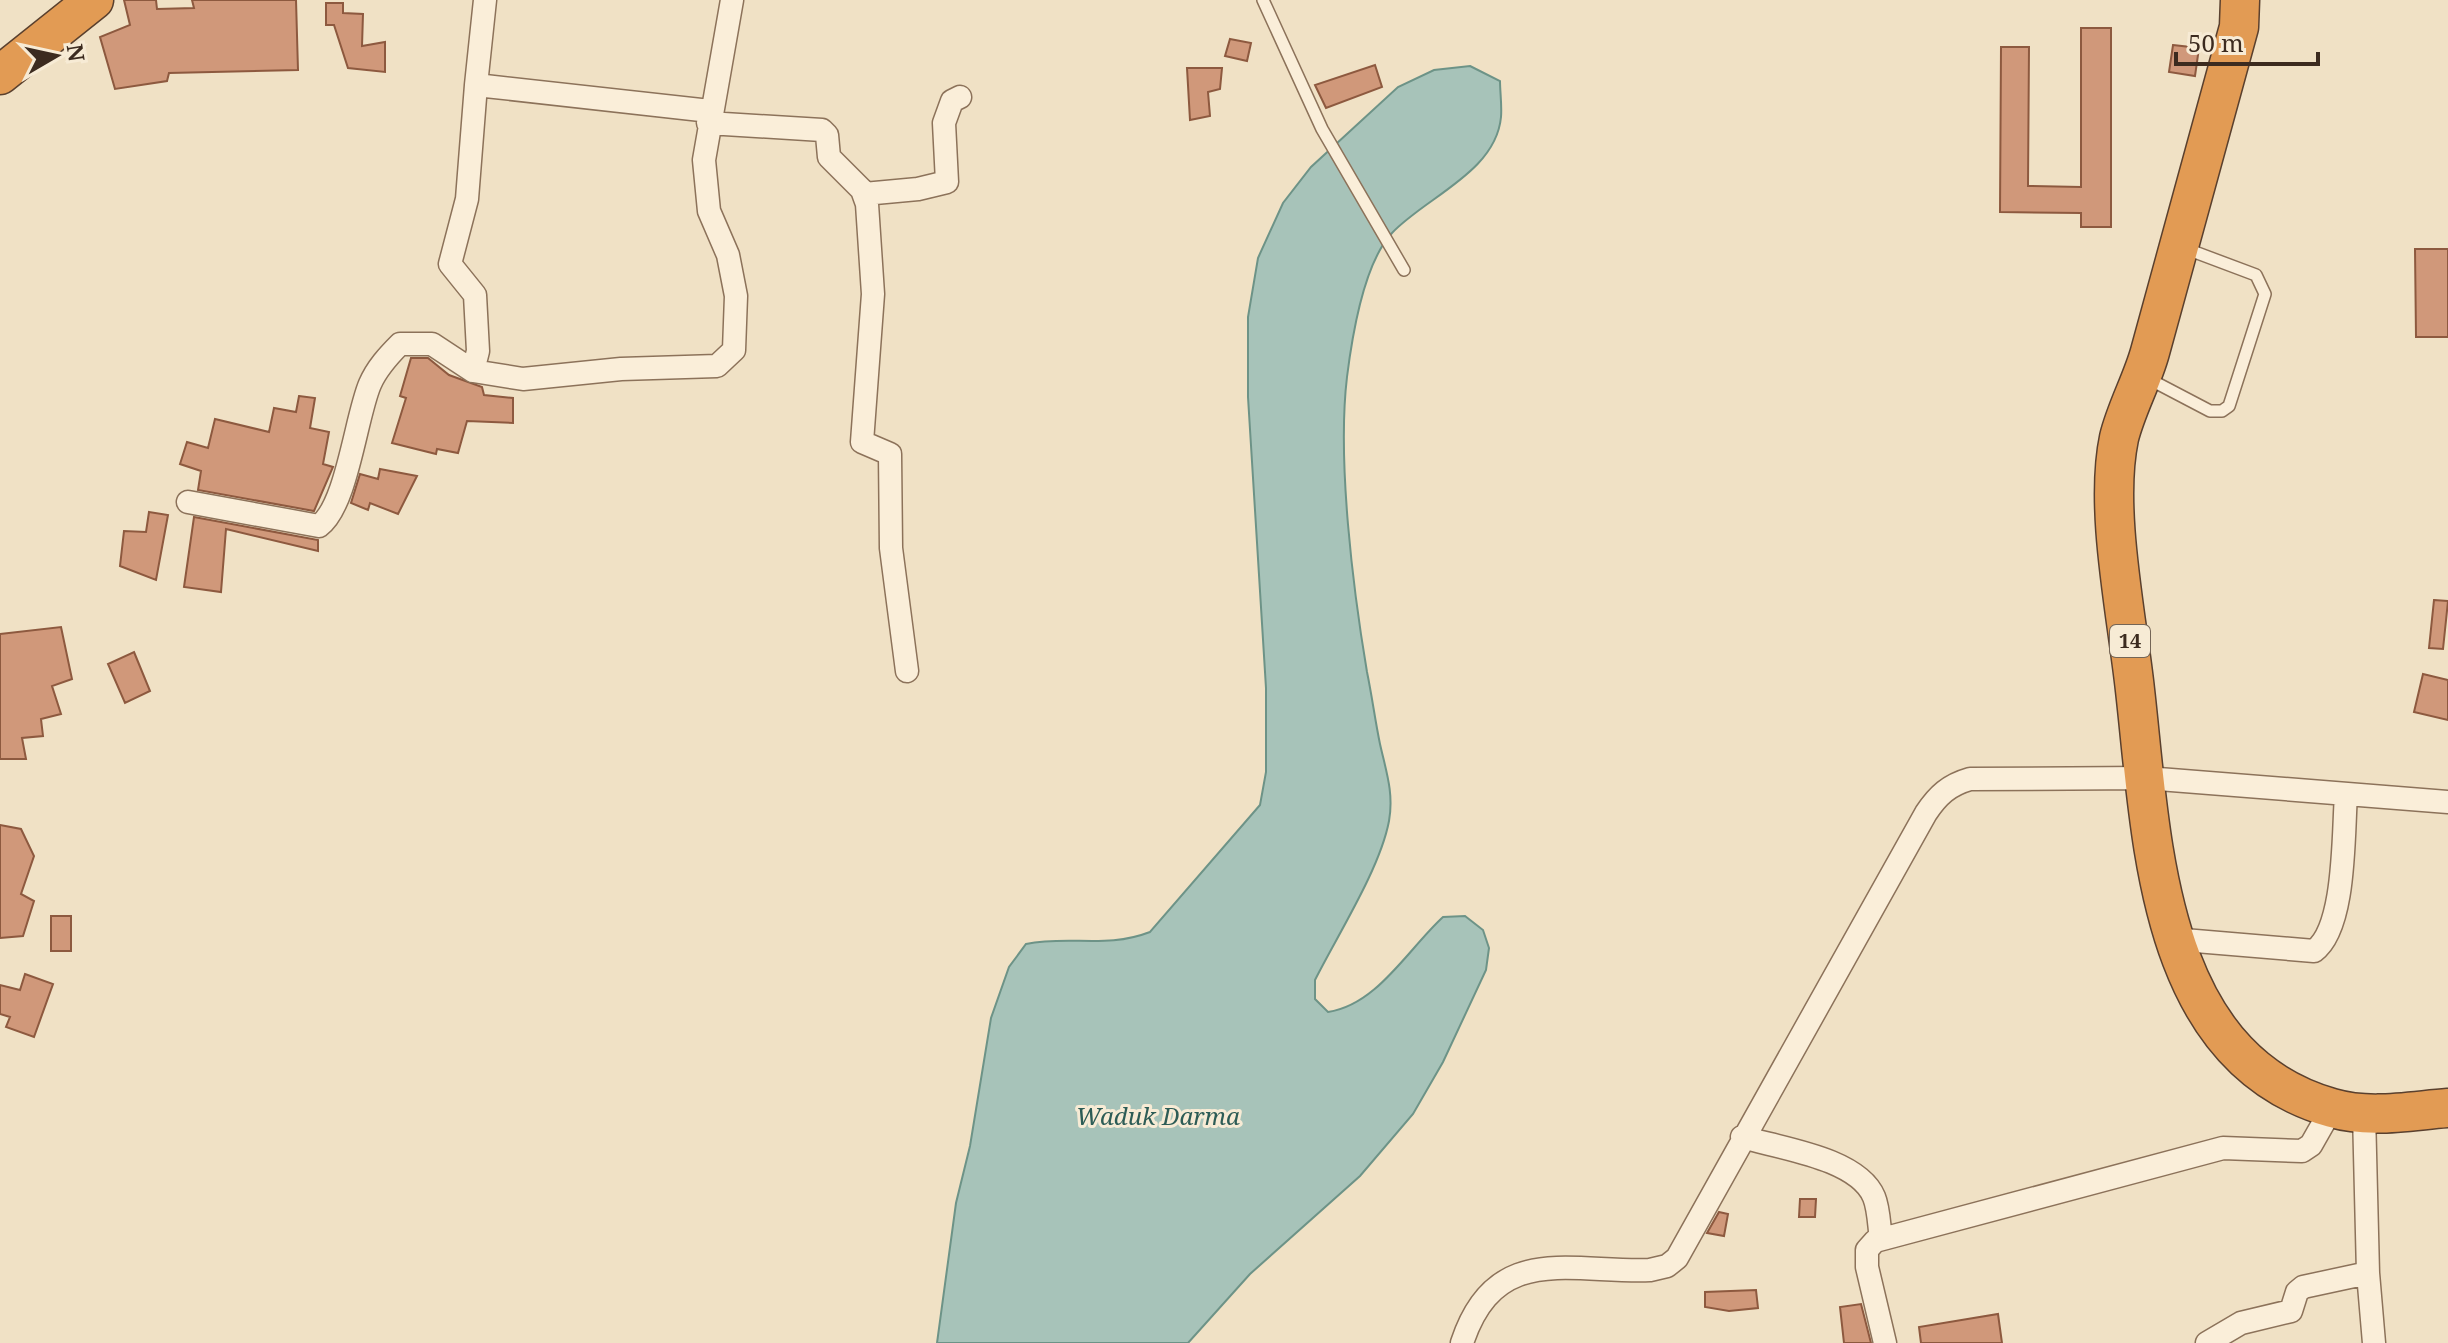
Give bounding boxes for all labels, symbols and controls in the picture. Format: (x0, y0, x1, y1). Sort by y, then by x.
north arrow (16, 16, 96, 96)
scale bar (2176, 16, 2318, 66)
text: 50 m (2188, 26, 2244, 59)
text: N (61, 42, 93, 64)
road number: 14 (2110, 625, 2150, 657)
water label: Waduk Darma (1076, 1099, 1240, 1132)

